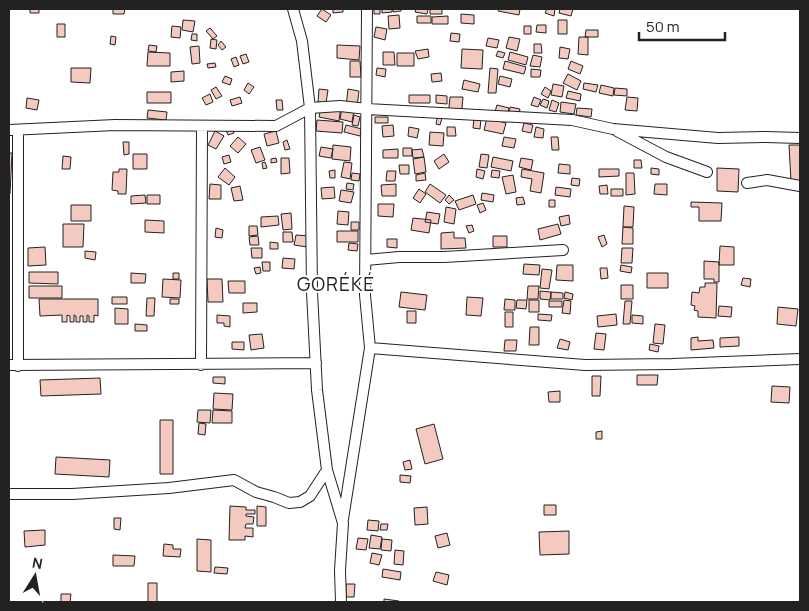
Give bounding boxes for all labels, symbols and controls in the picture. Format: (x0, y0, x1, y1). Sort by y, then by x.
scale bar (639, 10, 725, 42)
text: 50 m (646, 16, 680, 37)
district label: GORÉKÉ (297, 271, 375, 297)
north arrow (10, 551, 60, 601)
text: N (31, 552, 44, 573)

